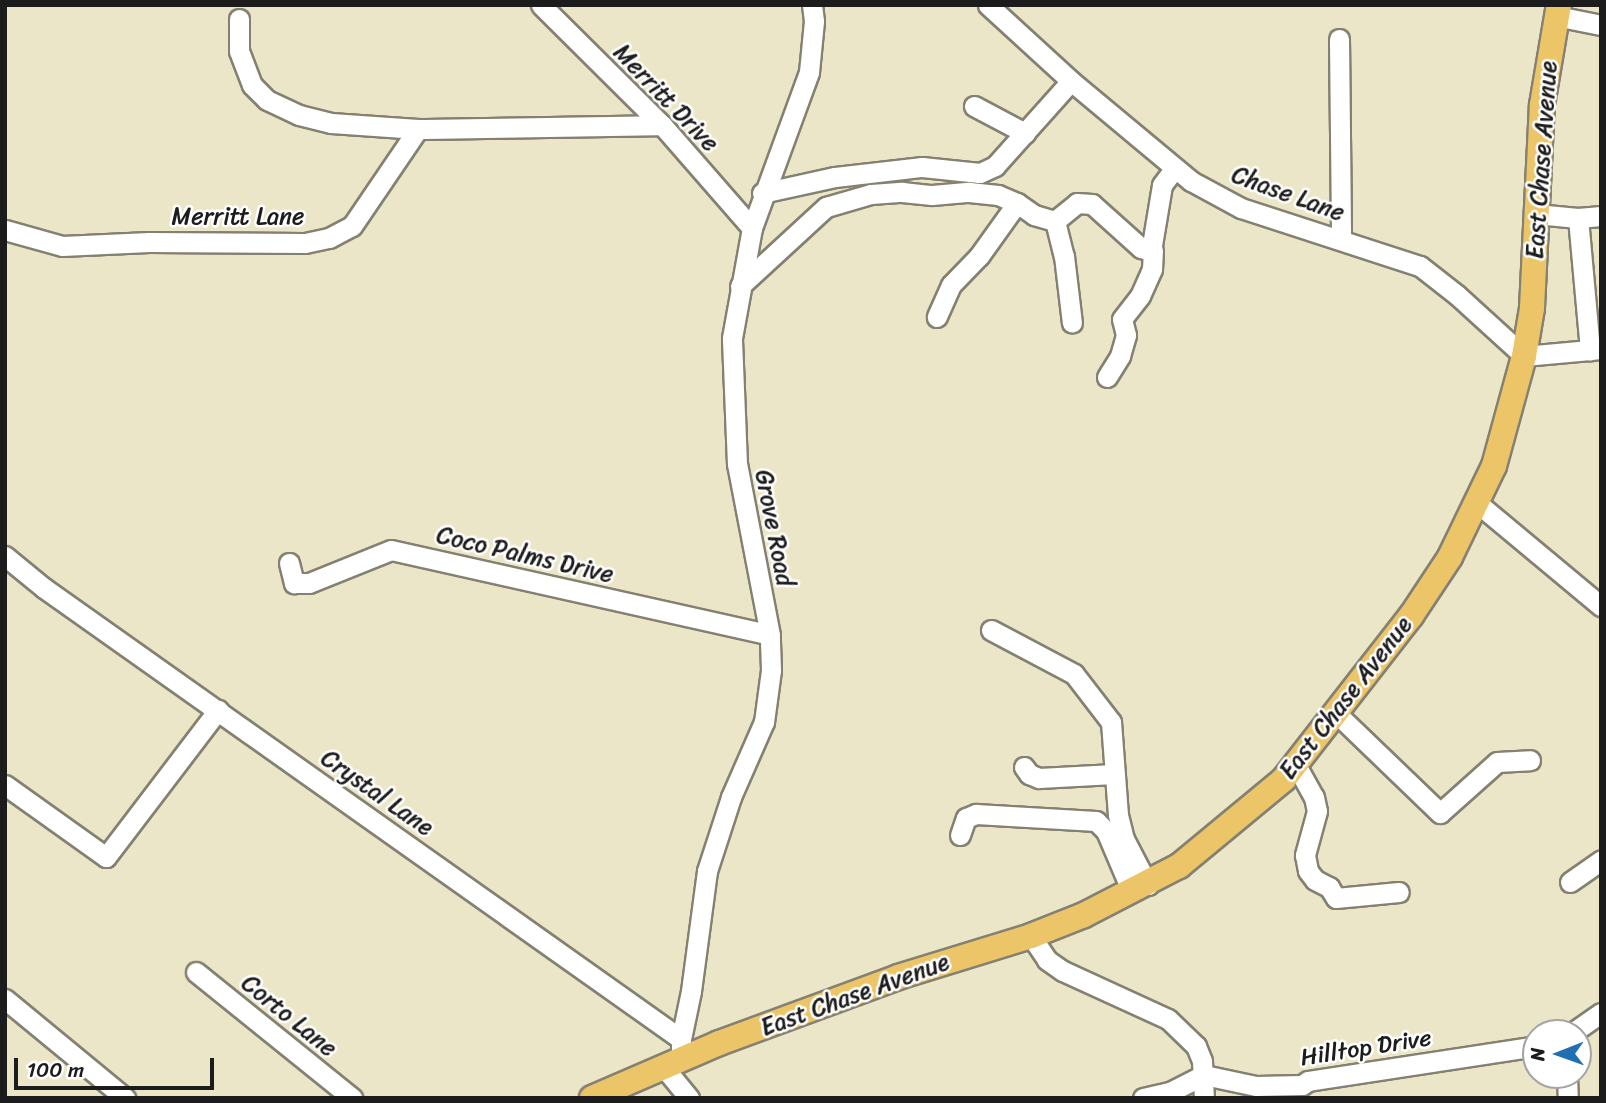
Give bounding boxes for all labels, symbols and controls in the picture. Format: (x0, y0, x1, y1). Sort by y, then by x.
street label: Merritt Drive (608, 38, 724, 158)
street label: East Chase Avenue (1521, 60, 1563, 260)
street label: Chase Lane (1228, 160, 1348, 228)
street label: Merritt Lane (172, 203, 304, 231)
street label: Grove Road (749, 467, 799, 589)
street label: Coco Palms Drive (434, 521, 616, 589)
street label: East Chase Avenue (1273, 611, 1419, 785)
street label: Crystal Lane (315, 744, 439, 842)
street label: East Chase Avenue (757, 947, 953, 1043)
street label: Corto Lane (236, 969, 342, 1063)
north arrow (1522, 1019, 1592, 1089)
street label: Hilltop Drive (1298, 1023, 1434, 1073)
scale bar (18, 1044, 217, 1088)
text: N (1521, 1047, 1554, 1061)
text: 100 m (27, 1051, 84, 1089)

